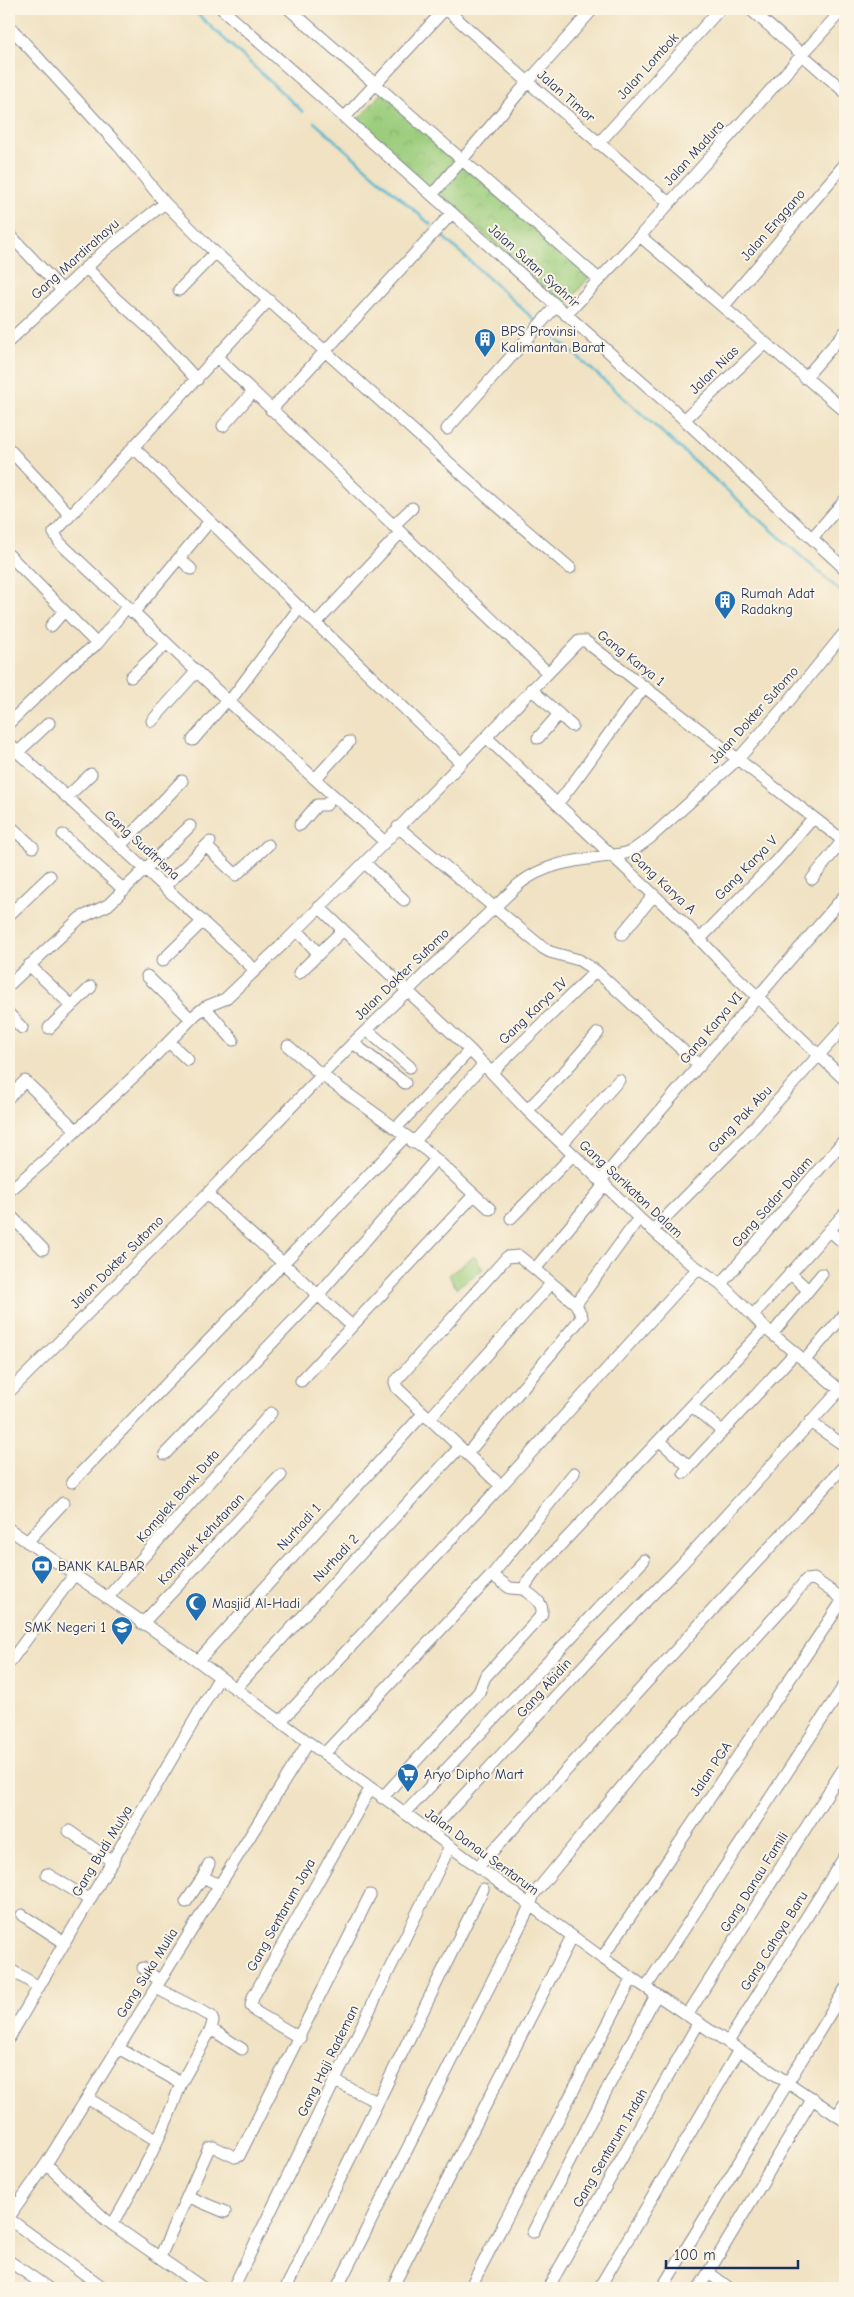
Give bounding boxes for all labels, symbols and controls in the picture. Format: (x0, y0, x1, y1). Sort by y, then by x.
street label: Jalan Lombok (614, 29, 682, 103)
street label: Jalan Timor (533, 66, 599, 126)
street label: Jalan Madura (660, 117, 728, 189)
street label: Jalan Enggano (737, 186, 809, 264)
street label: Gang Mardirahayu (28, 215, 122, 303)
street label: Jalan Sutan Syahrir (485, 220, 584, 312)
place label: BPS Provinsi Kalimantan Barat (501, 323, 606, 356)
building icon: BPS Provinsi Kalimantan Barat (473, 327, 497, 358)
street label: Jalan Nias (686, 342, 742, 398)
place label: Rumah Adat Radakng (741, 585, 815, 618)
building icon: Rumah Adat Radakng (713, 589, 737, 620)
street label: Gang Karya 1 (594, 626, 668, 690)
street label: Jalan Dokter Sutomo (706, 663, 802, 767)
street label: Gang Suditrisna (101, 807, 183, 883)
street label: Gang Karya V (711, 832, 781, 904)
street label: Gang Karya A (627, 848, 699, 918)
street label: Jalan Dokter Sutomo (351, 924, 453, 1024)
street label: Gang Karya IV (495, 974, 571, 1048)
street label: Gang Karya VI (676, 989, 746, 1067)
street label: Gang Pak Abu (705, 1082, 775, 1156)
street label: Gang Sarikaton Dalam (576, 1136, 686, 1242)
street label: Gang Sadar Dalam (728, 1153, 816, 1251)
street label: Jalan Dokter Sutomo (67, 1212, 167, 1312)
street label: Komplek Bank Duta (133, 1446, 223, 1546)
street label: Komplek Kehutanan (154, 1490, 248, 1588)
street label: Nurhadi 1 (273, 1500, 325, 1554)
street label: Nurhadi 2 (310, 1531, 362, 1585)
bank icon: BANK KALBAR (30, 1554, 54, 1585)
place label: BANK KALBAR (58, 1558, 145, 1575)
mosque icon: Masjid Al-Hadi (184, 1591, 208, 1622)
place label: Masjid Al-Hadi (212, 1595, 300, 1612)
school or university icon: SMK Negeri 1 (110, 1615, 134, 1646)
place label: SMK Negeri 1 (24, 1619, 106, 1636)
street label: Gang Abidin (513, 1655, 575, 1721)
street label: Jalan PGA (687, 1738, 735, 1800)
supermarket icon: Aryo Dipho Mart (396, 1762, 420, 1793)
place label: Aryo Dipho Mart (424, 1766, 524, 1783)
street label: Gang Budi Mulya (68, 1802, 136, 1900)
street label: Jalan Danau Sentarum (422, 1805, 542, 1899)
street label: Gang Danau Famili (716, 1829, 792, 1935)
street label: Gang Sentarum Jaya (243, 1856, 319, 1974)
street label: Gang Cahaya Baru (737, 1888, 811, 1994)
street label: Gang Suka Mulia (113, 1925, 181, 2021)
street label: Gang Haji Rademan (294, 2002, 362, 2120)
street label: Gang Sentarum Indah (569, 2085, 651, 2211)
scale bar (666, 2237, 799, 2269)
text: 100 m (674, 2246, 716, 2264)

